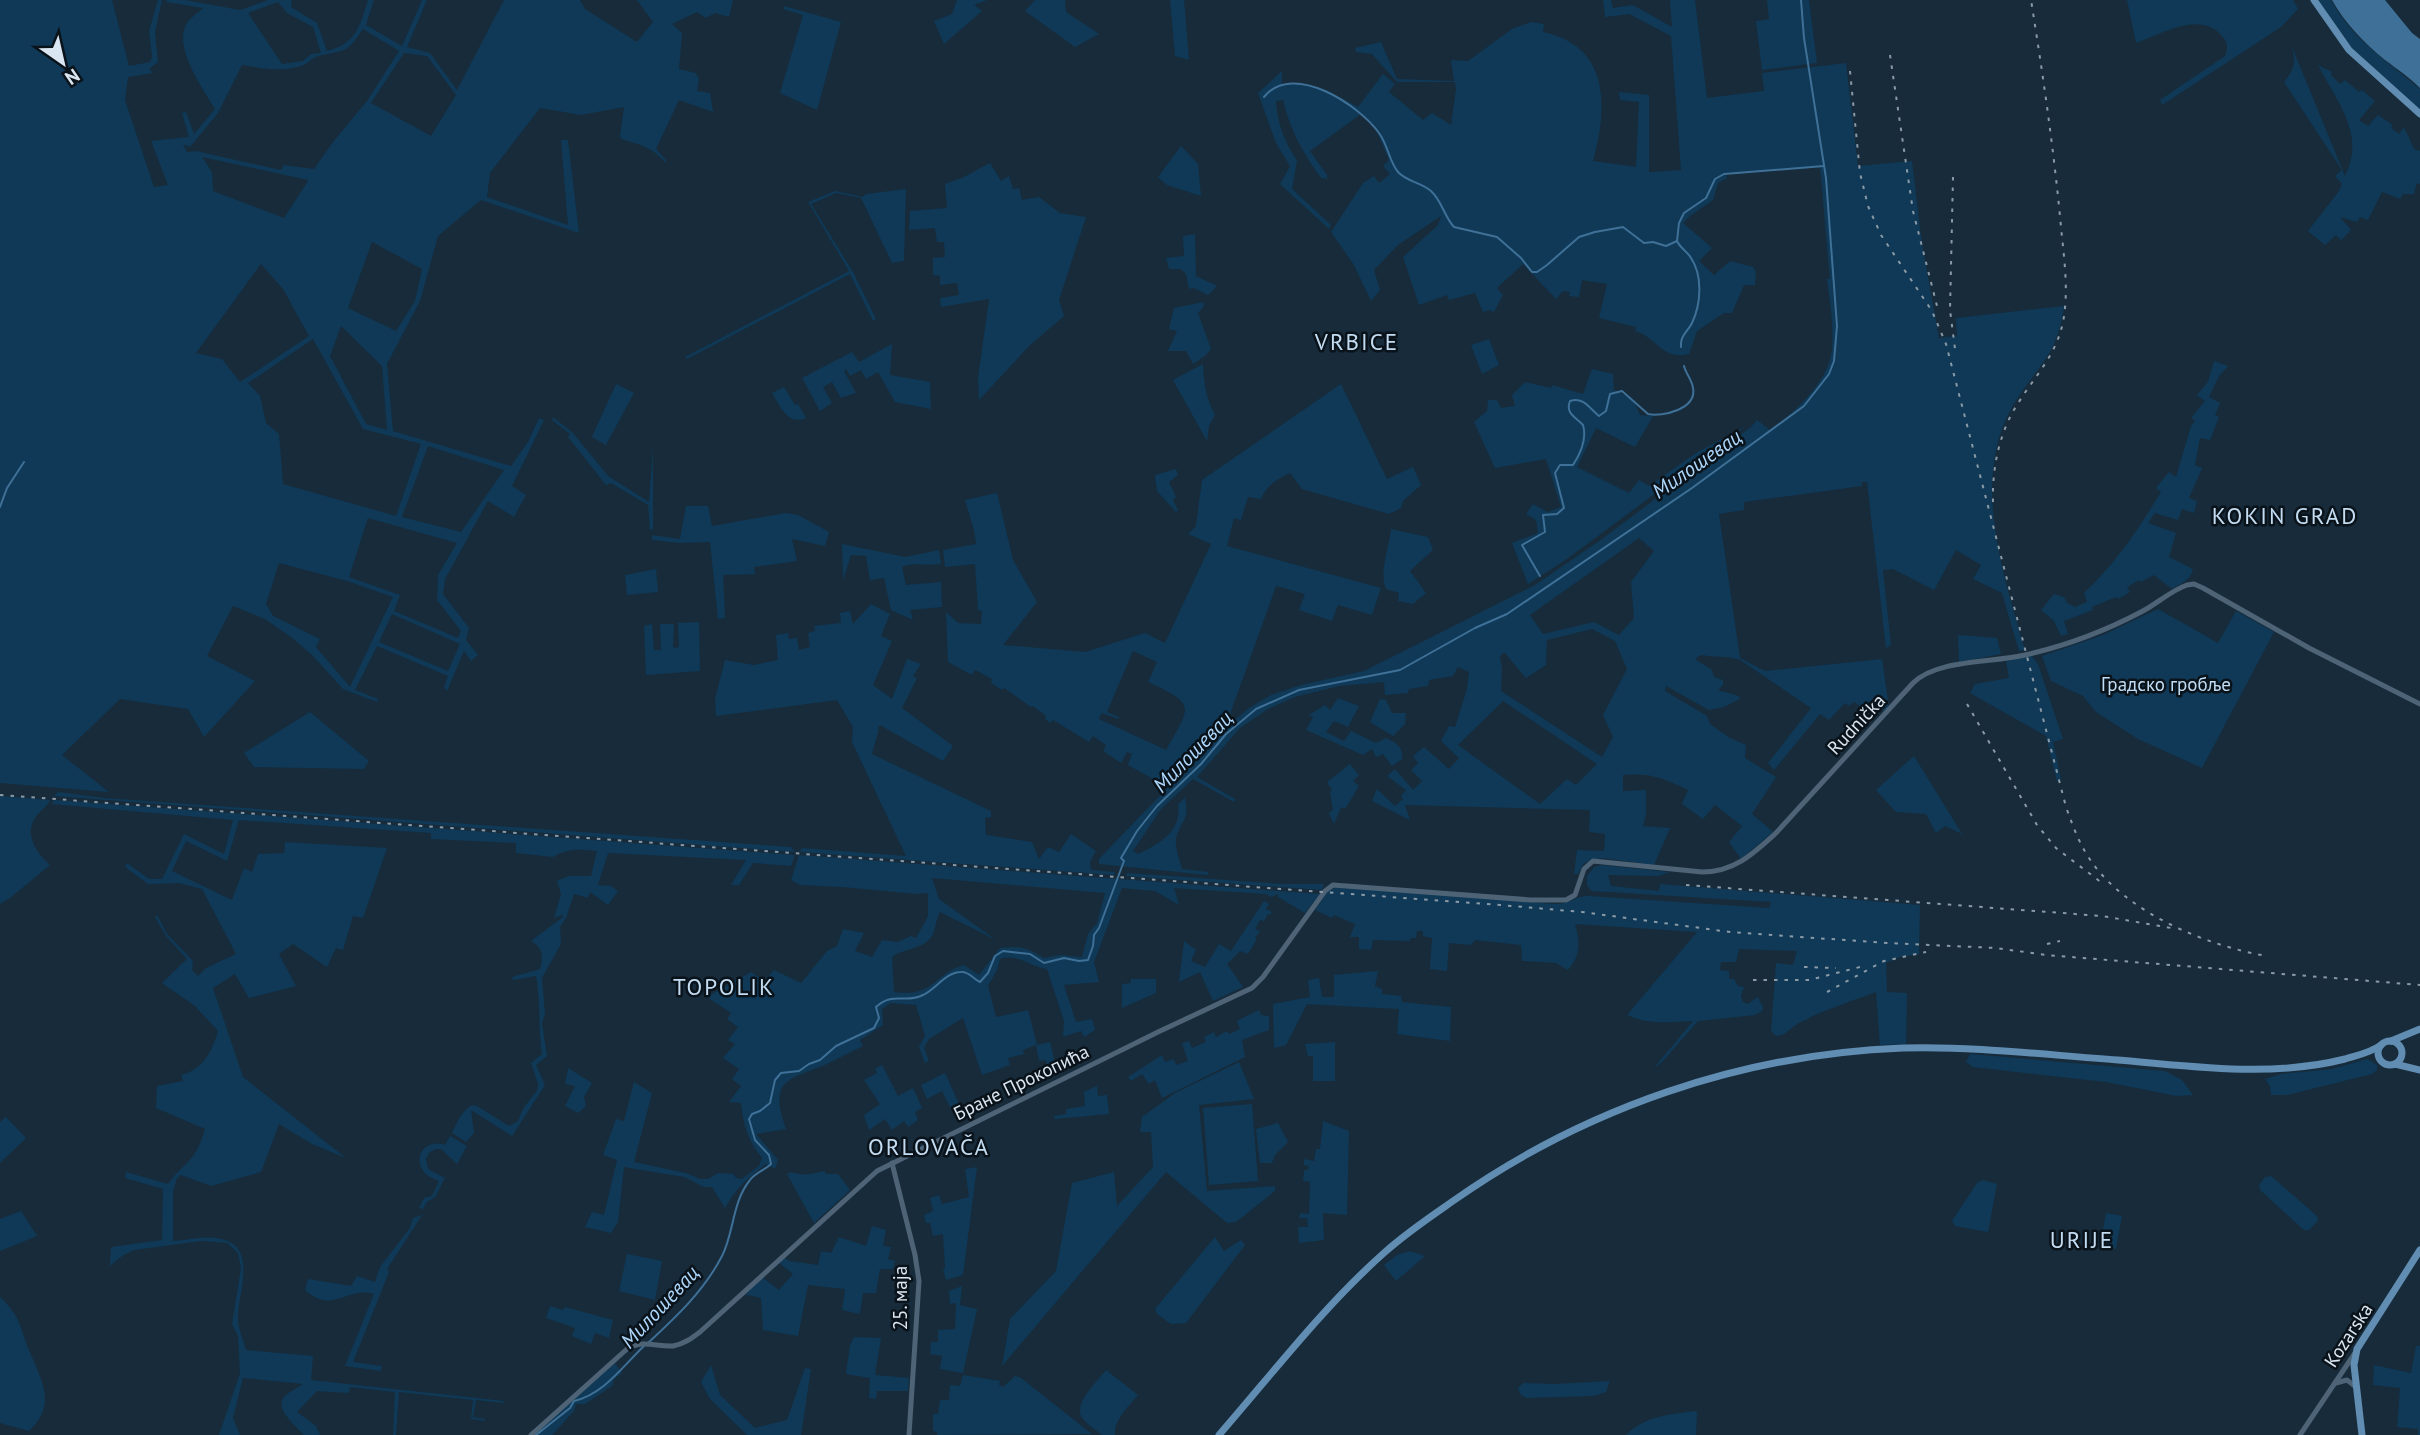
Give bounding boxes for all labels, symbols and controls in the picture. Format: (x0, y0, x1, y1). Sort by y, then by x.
north arrow (28, 28, 98, 98)
text: N (61, 64, 84, 91)
district label: VRBICE (1314, 327, 1399, 356)
water label: Милошевац (1647, 423, 1747, 504)
district label: KOKIN GRAD (2212, 501, 2358, 530)
park label: Градско гробље (2101, 672, 2231, 696)
street label: Rudnička (1822, 689, 1890, 759)
water label: Милошевац (1147, 705, 1238, 798)
district label: TOPOLIK (673, 972, 775, 1001)
street label: Бране Прокопића (949, 1039, 1093, 1125)
district label: ORLOVAČA (868, 1132, 990, 1161)
district label: URIJE (2050, 1225, 2114, 1254)
water label: Милошевац (614, 1260, 705, 1354)
street label: 25. маја (888, 1266, 912, 1330)
street label: Kozarska (2318, 1298, 2378, 1372)

